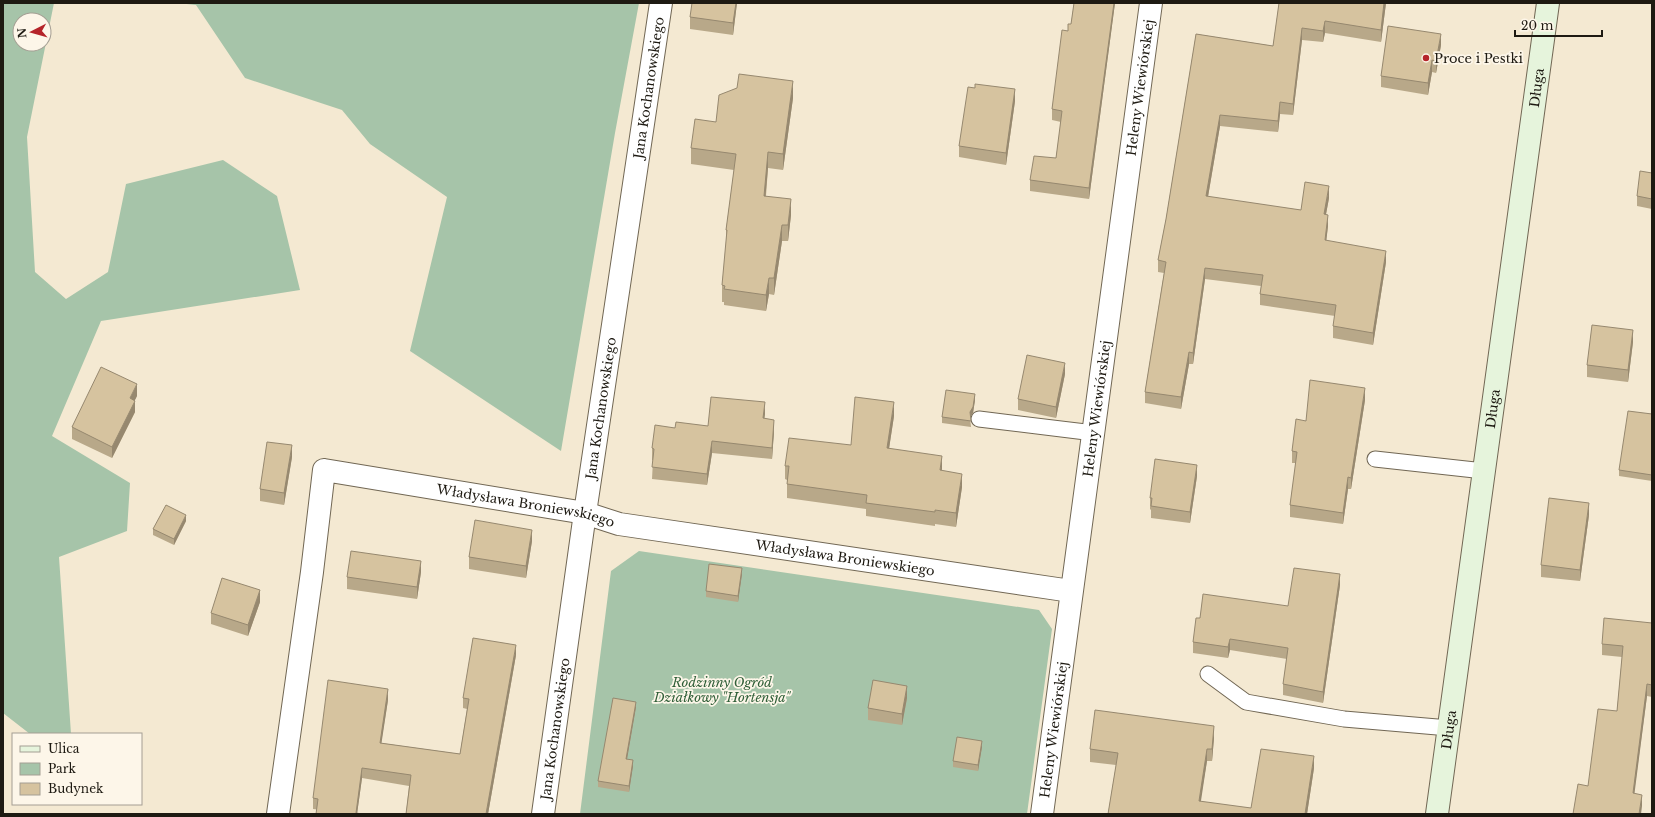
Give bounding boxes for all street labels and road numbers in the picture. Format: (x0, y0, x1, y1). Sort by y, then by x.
street label: Jana Kochanowskiego (630, 16, 668, 162)
street label: Heleny Wiewiórskiej (1123, 18, 1158, 157)
street label: Długa (1526, 66, 1548, 108)
street label: Jana Kochanowskiego (582, 336, 620, 482)
street label: Heleny Wiewiórskiej (1079, 339, 1115, 478)
street label: Długa (1482, 387, 1504, 429)
street label: Władysława Broniewskiego (434, 481, 617, 531)
street label: Władysława Broniewskiego (753, 536, 936, 580)
street label: Jana Kochanowskiego (537, 657, 574, 803)
street label: Heleny Wiewiórskiej (1036, 661, 1071, 799)
street label: Długa (1438, 708, 1460, 750)

